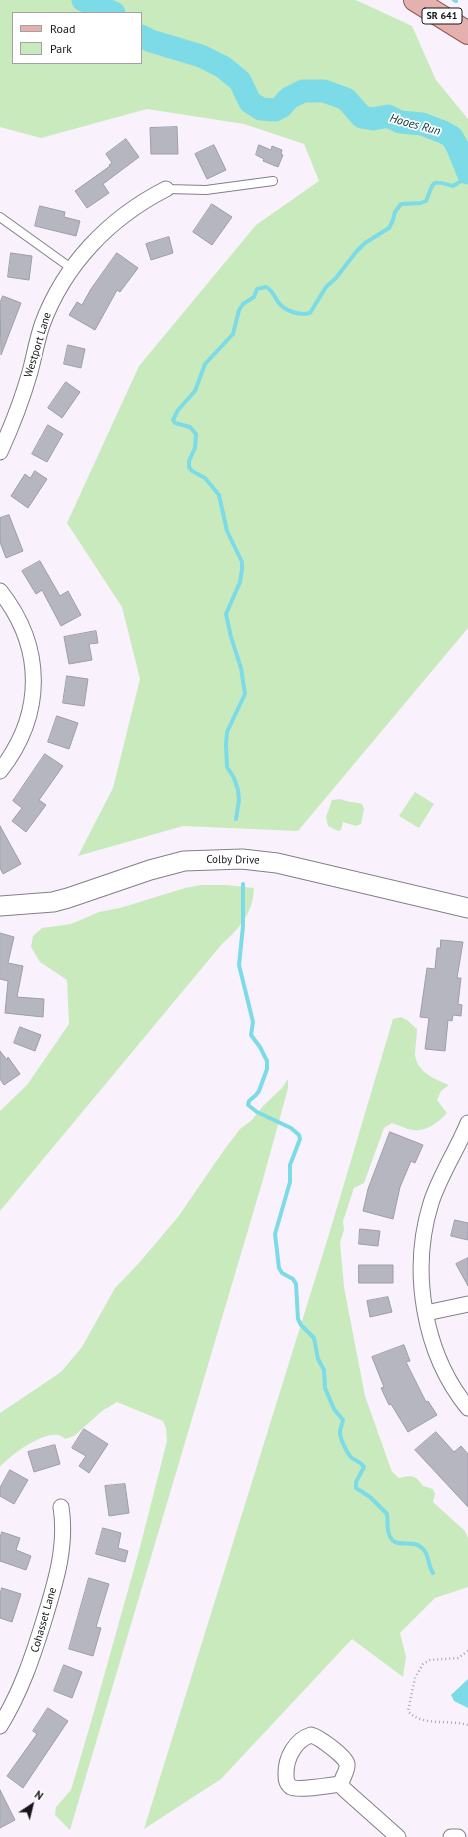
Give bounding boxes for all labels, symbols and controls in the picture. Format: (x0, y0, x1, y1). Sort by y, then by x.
road number: SR 641 (422, 8, 462, 24)
legend (12, 12, 142, 64)
text: Road (50, 21, 75, 36)
text: Park (50, 41, 72, 56)
water label: Hooes Run (388, 111, 442, 139)
street label: Westport Lane (22, 311, 54, 379)
street label: Colby Drive (206, 853, 260, 867)
street label: Cohasset Lane (28, 1586, 60, 1654)
north arrow (12, 1785, 52, 1825)
text: N (32, 1787, 46, 1803)

